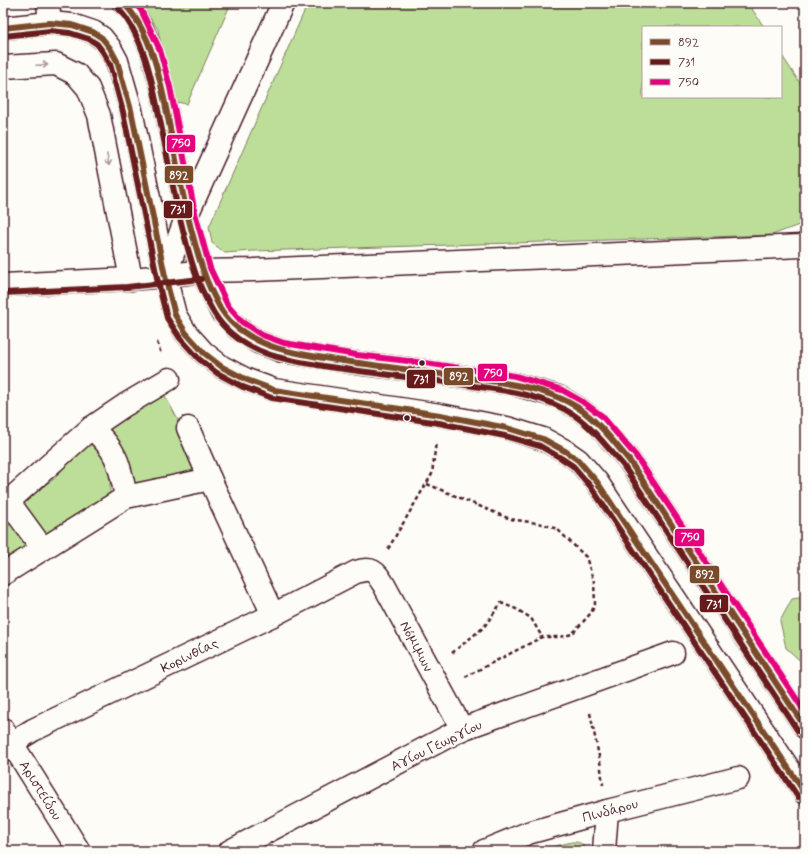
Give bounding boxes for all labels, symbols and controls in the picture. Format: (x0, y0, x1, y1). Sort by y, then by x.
legend (642, 26, 782, 98)
text: 892 (678, 35, 699, 51)
text: 731 (678, 55, 695, 71)
one-way arrow (35, 61, 48, 68)
text: 750 (678, 75, 699, 91)
line badge: 750 (166, 134, 196, 153)
text: 750 (171, 137, 191, 151)
one-way arrow (104, 153, 112, 166)
line badge: 892 (164, 165, 194, 184)
text: 892 (169, 169, 189, 183)
line badge: 731 (163, 200, 193, 219)
text: 731 (170, 203, 186, 217)
unlabelled marker (417, 358, 427, 368)
line badge: 750 (477, 363, 508, 382)
line badge: 892 (443, 367, 474, 386)
text: 750 (483, 367, 503, 381)
line badge: 731 (406, 369, 436, 389)
text: 892 (449, 370, 469, 384)
text: 731 (413, 373, 429, 387)
unlabelled marker (402, 413, 412, 423)
line badge: 750 (674, 528, 705, 547)
text: 750 (680, 531, 700, 545)
line badge: 892 (689, 565, 720, 584)
text: 892 (695, 568, 715, 582)
line badge: 731 (699, 594, 729, 613)
text: 731 (706, 598, 722, 612)
street label: Νόμιμων (395, 618, 437, 675)
street label: Κορινθίας (158, 634, 221, 678)
street label: Αγίου Γεωργίου (388, 716, 485, 776)
street label: Αριστείδου (15, 757, 66, 824)
street label: Πινδάρου (580, 795, 640, 827)

